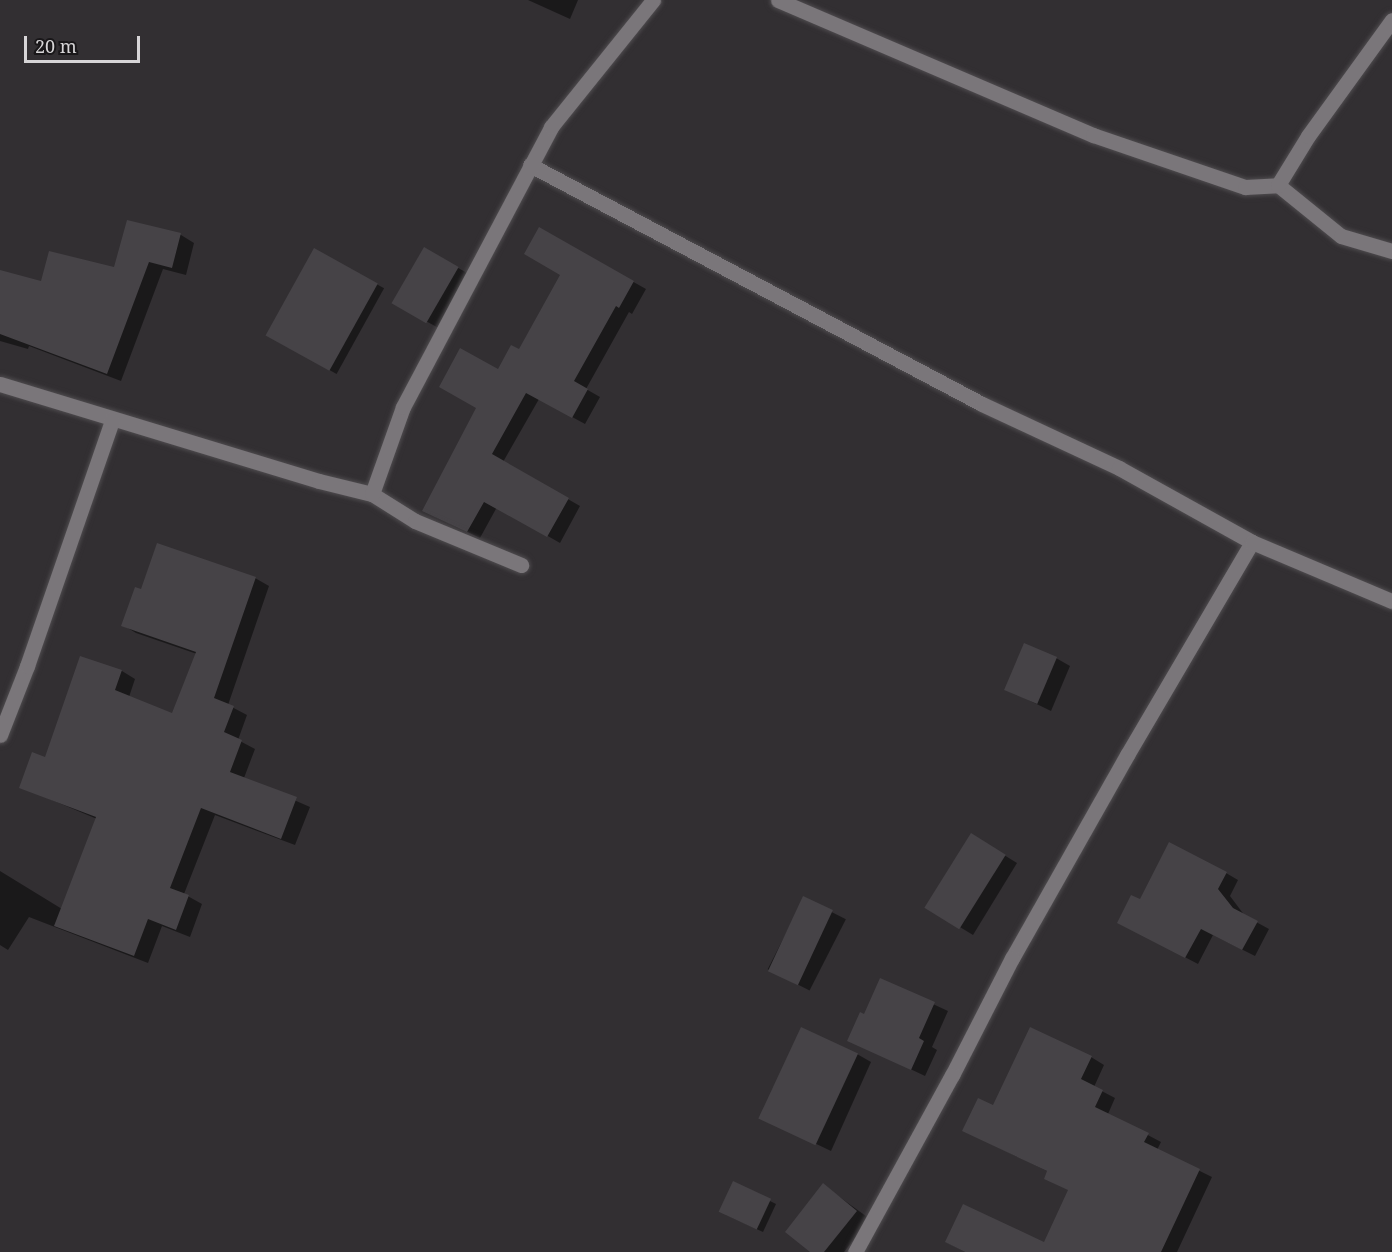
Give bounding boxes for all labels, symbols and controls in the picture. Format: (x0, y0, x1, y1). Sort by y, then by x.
scale bar (27, 24, 142, 62)
text: 20 m (35, 34, 77, 58)

